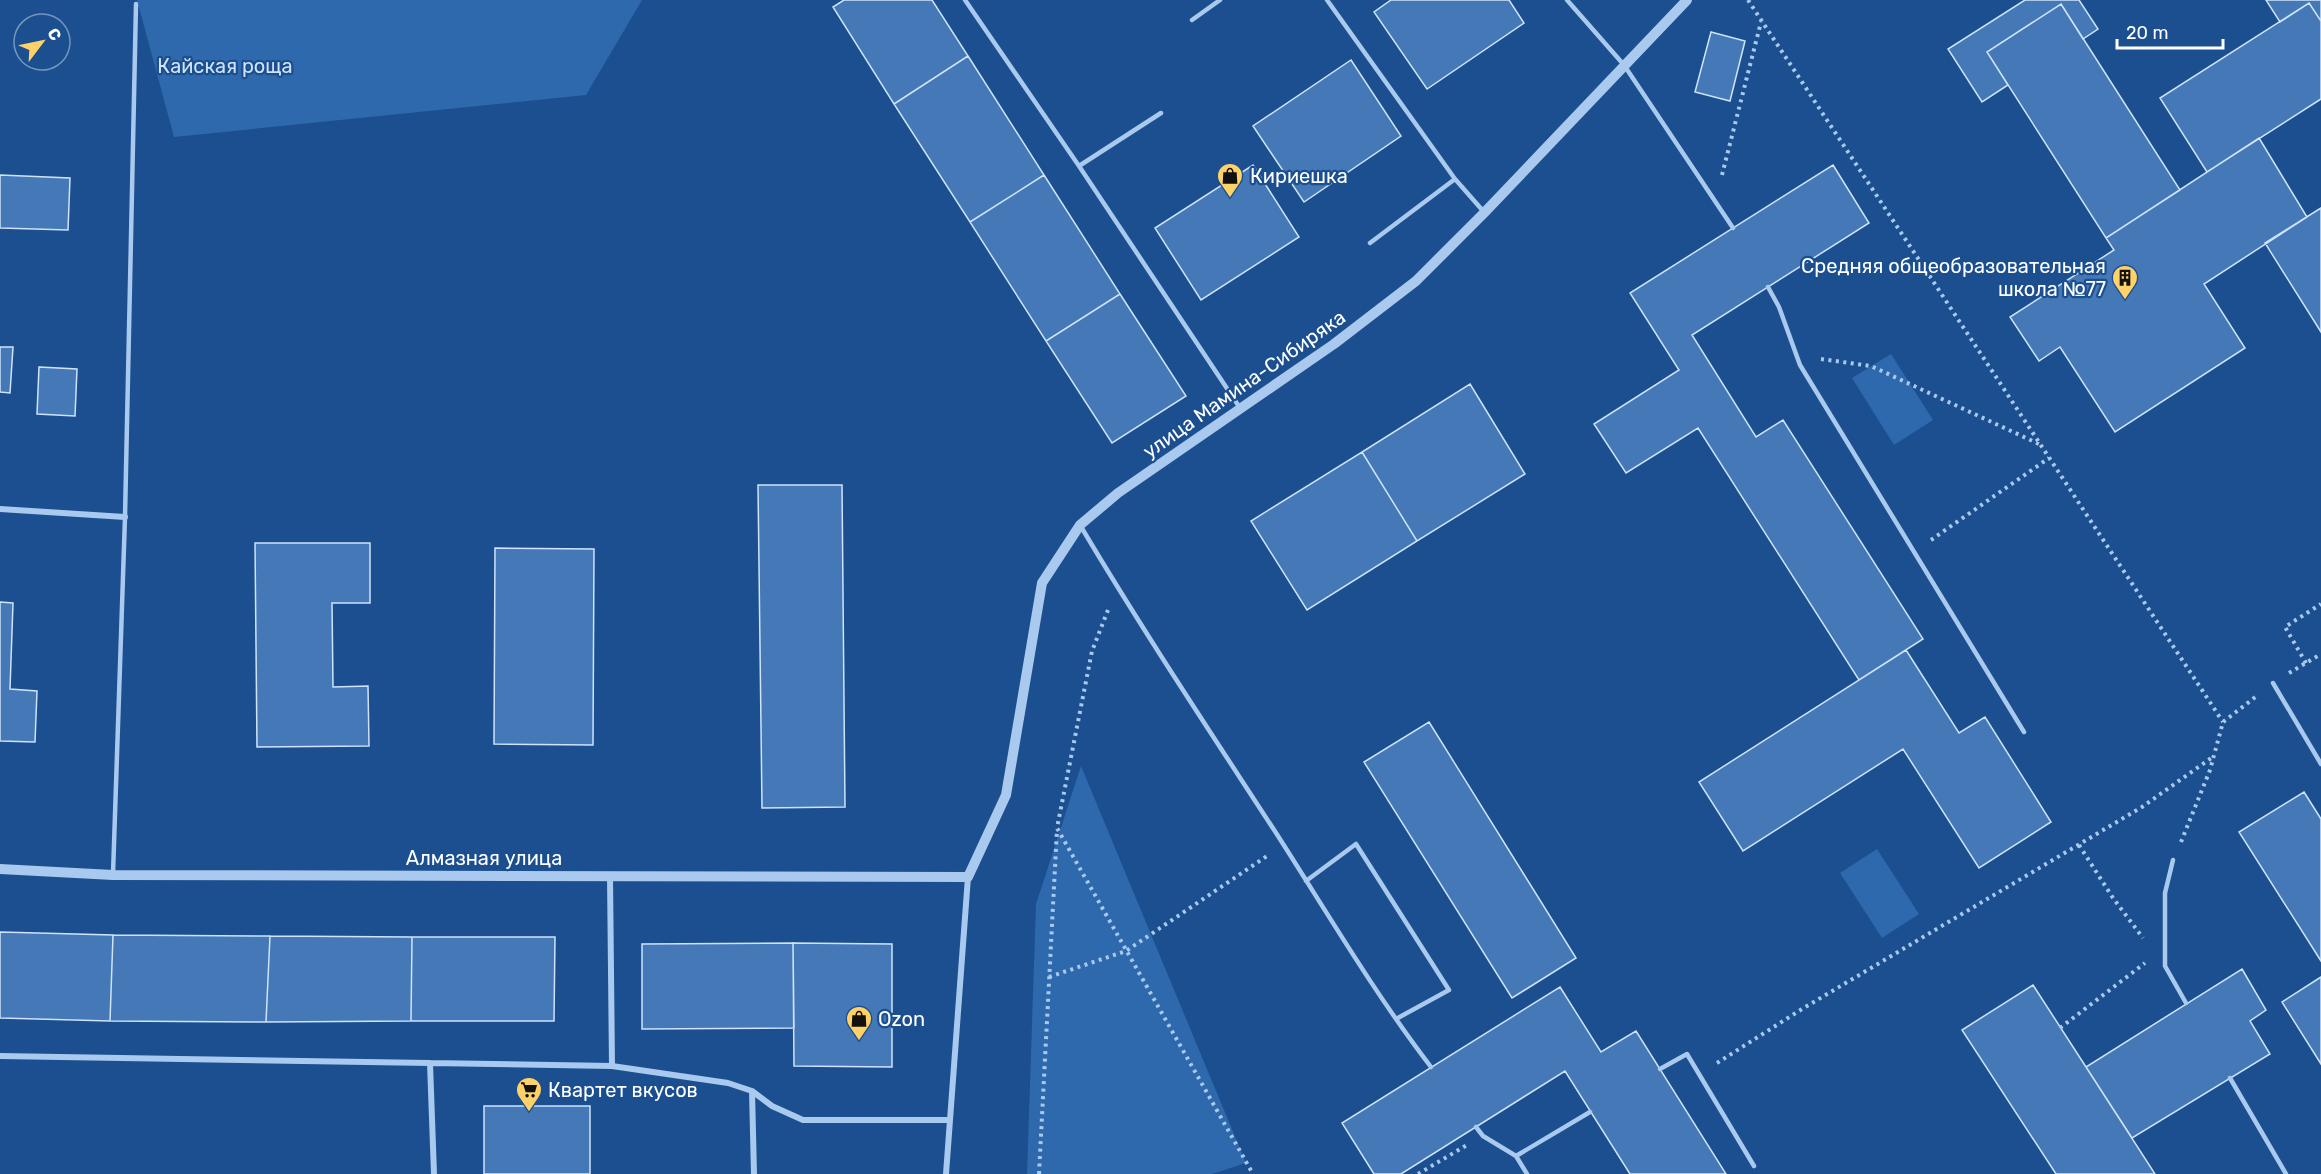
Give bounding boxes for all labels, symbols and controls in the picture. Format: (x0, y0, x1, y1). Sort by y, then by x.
north arrow (12, 12, 72, 72)
scale bar (2117, 12, 2224, 50)
text: 20 m (2126, 22, 2168, 44)
text: С (43, 25, 65, 44)
park label: Кайская роща (157, 54, 293, 78)
shop icon: Кириешка (1215, 161, 1245, 199)
place label: Кириешка (1250, 164, 1348, 188)
place label: Средняя общеобразовательная школа №77 (1801, 254, 2106, 301)
building icon: Средняя общеобразовательная школа №77 (2110, 263, 2140, 301)
street label: улица Мамина-Сибиряка (1138, 305, 1350, 463)
street label: Алмазная улица (406, 846, 562, 870)
shop icon: Ozon (844, 1004, 874, 1042)
place label: Ozon (878, 1007, 925, 1031)
supermarket icon: Квартет вкусов (514, 1075, 544, 1113)
place label: Квартет вкусов (548, 1078, 698, 1102)

